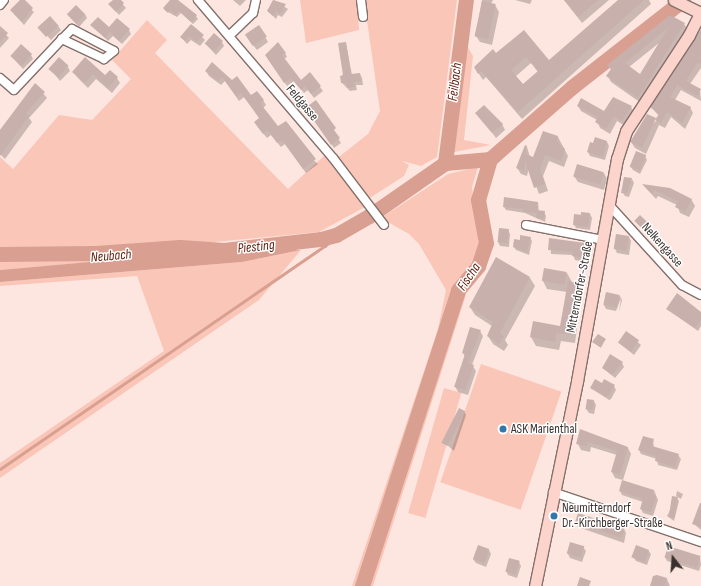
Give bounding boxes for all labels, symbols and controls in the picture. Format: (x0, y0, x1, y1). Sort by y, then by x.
water label: Feilbach (444, 62, 466, 102)
street label: Feldgasse (282, 82, 322, 124)
street label: Nelkengasse (638, 220, 686, 270)
water label: Piesting (237, 237, 275, 257)
street label: Mitterndorfer-Straße (563, 240, 597, 334)
water label: Neubach (90, 246, 132, 266)
water label: Fischa (454, 260, 484, 294)
place label: ASK Marienthal (511, 421, 577, 437)
marker: ASK Marienthal (498, 424, 508, 434)
place label: Neumitterndorf Dr.-Kirchberger-Straße (562, 501, 663, 532)
marker: Neumitterndorf Dr.-Kirchberger-Straße (549, 511, 559, 521)
north arrow (653, 538, 693, 578)
text: N (665, 539, 674, 553)

